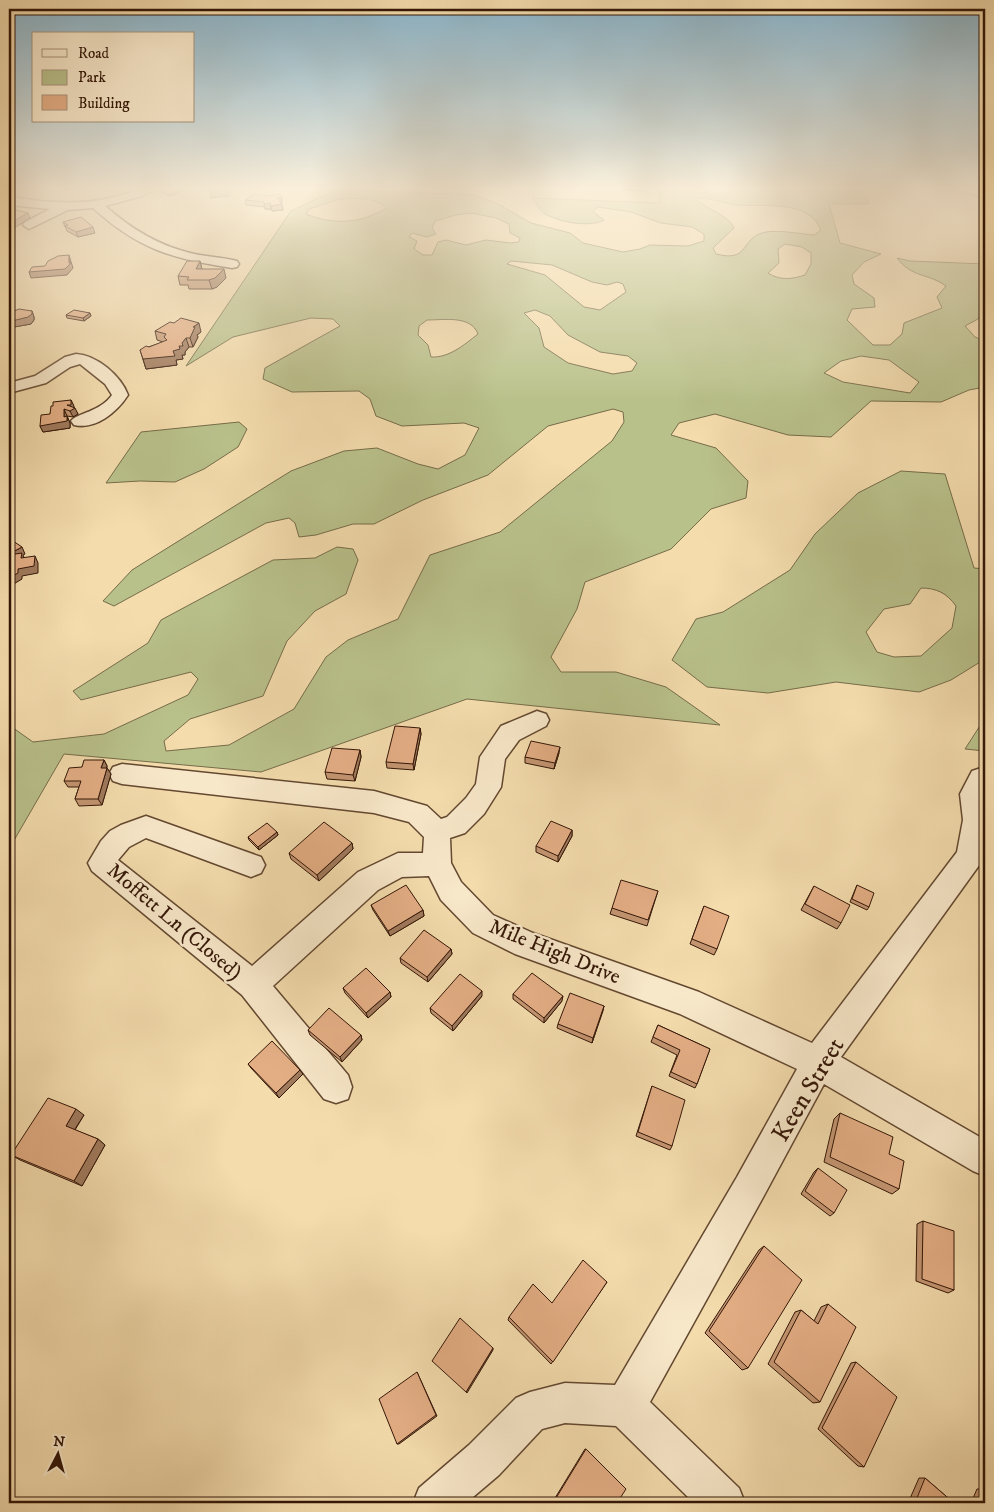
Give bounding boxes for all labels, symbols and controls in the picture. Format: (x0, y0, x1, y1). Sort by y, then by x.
legend (32, 32, 195, 122)
text: Road (78, 44, 110, 63)
text: Park (78, 68, 107, 87)
text: Building (78, 94, 130, 113)
street label: Moffett Ln (Closed) (101, 858, 247, 986)
street label: Mile High Drive (485, 914, 624, 990)
street label: Keen Street (765, 1032, 851, 1147)
north arrow (32, 1430, 82, 1480)
text: N (53, 1433, 66, 1452)

